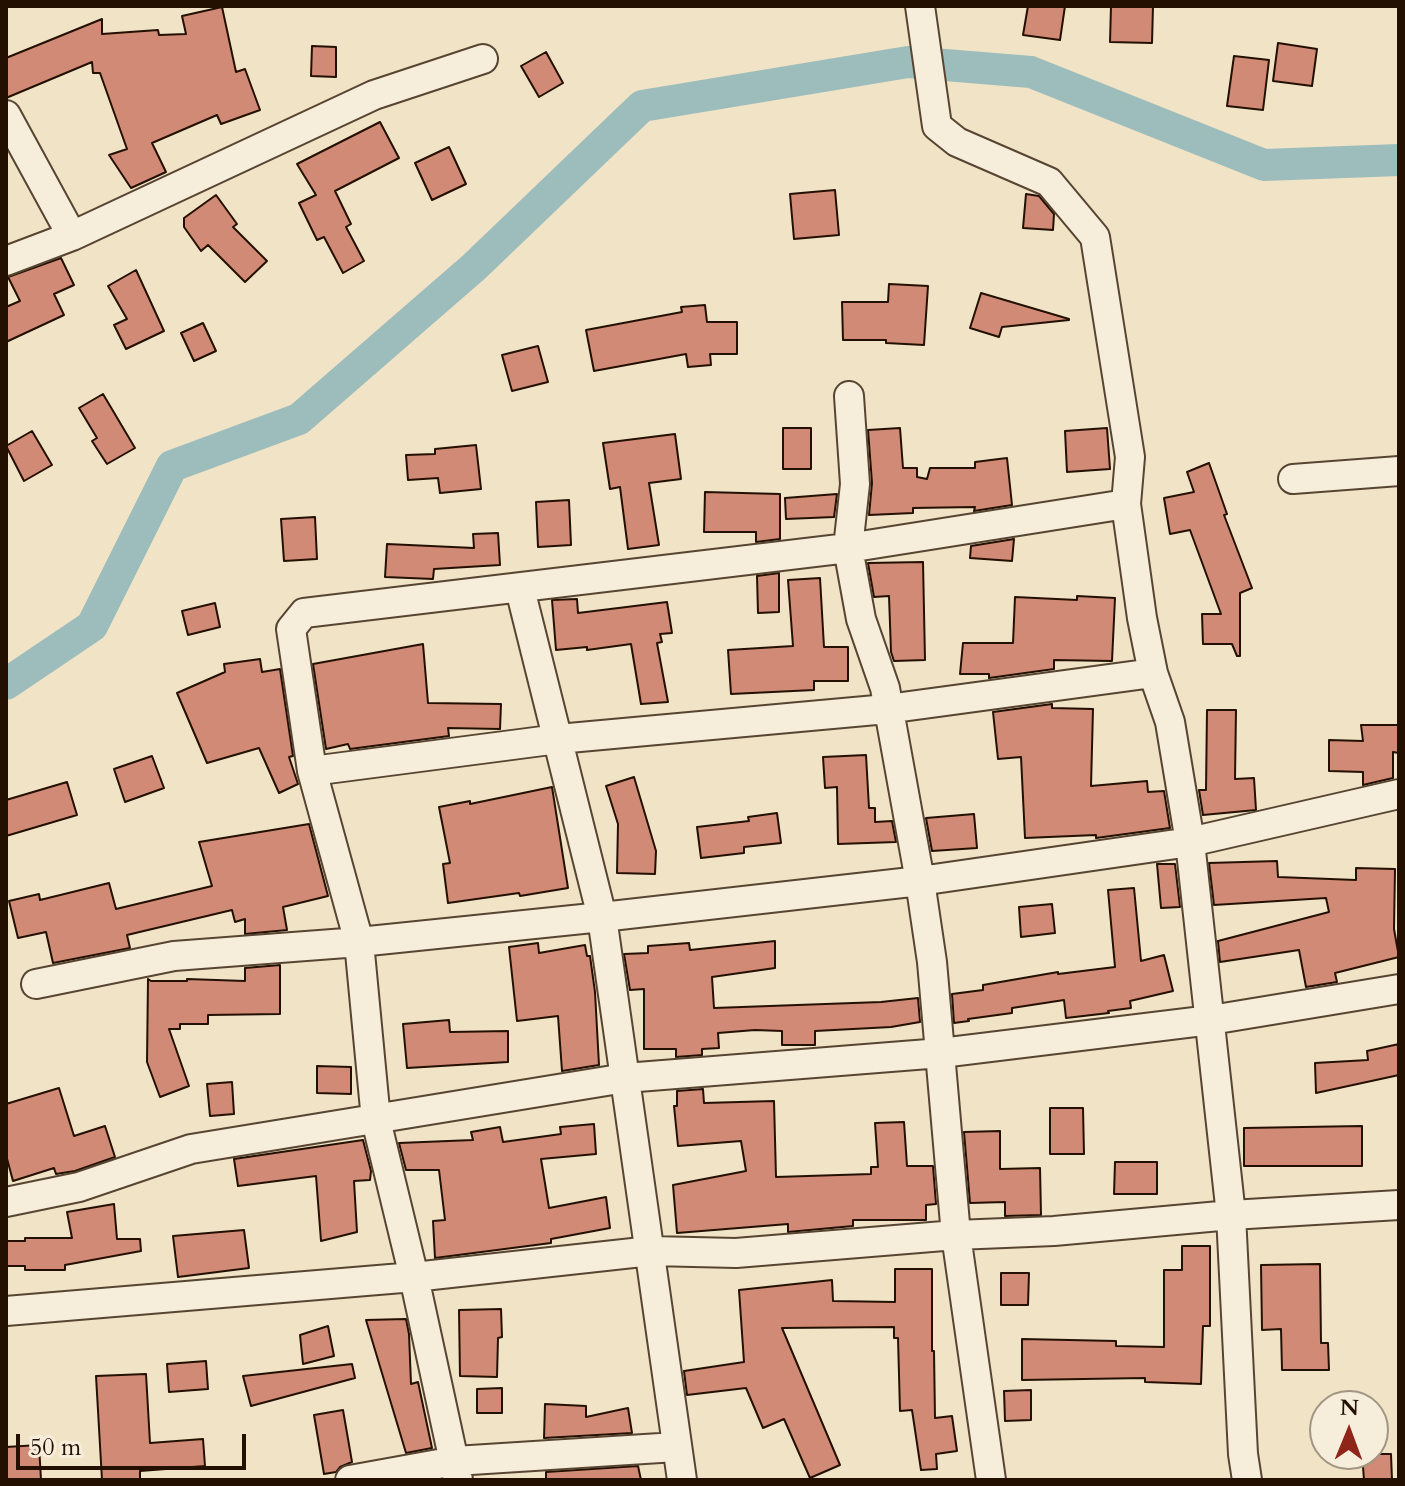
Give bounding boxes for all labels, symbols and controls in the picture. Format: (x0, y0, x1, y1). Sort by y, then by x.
north arrow (1309, 1390, 1389, 1470)
text: N (1340, 1393, 1359, 1423)
scale bar (20, 1418, 250, 1468)
text: 50 m (30, 1431, 81, 1464)

